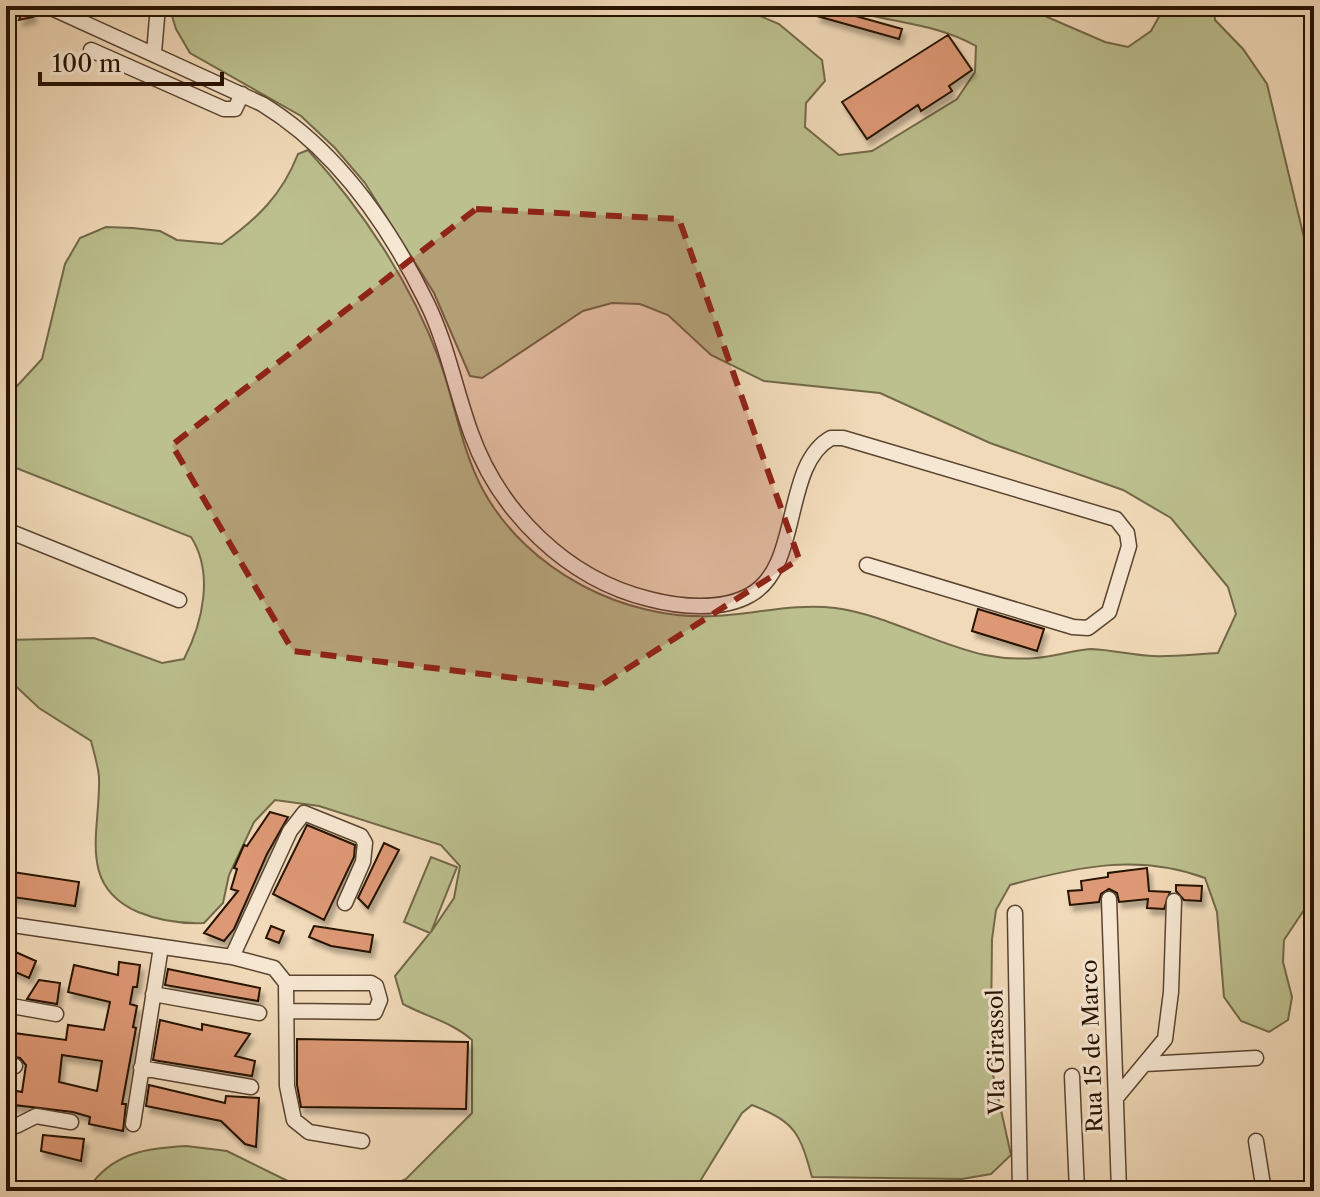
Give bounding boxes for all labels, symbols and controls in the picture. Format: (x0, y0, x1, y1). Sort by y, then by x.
scale bar (40, 36, 222, 86)
text: 100 m (52, 49, 121, 78)
street label: Rua 15 de Marco (1075, 959, 1109, 1133)
street label: VIa Girassol (981, 989, 1011, 1116)

